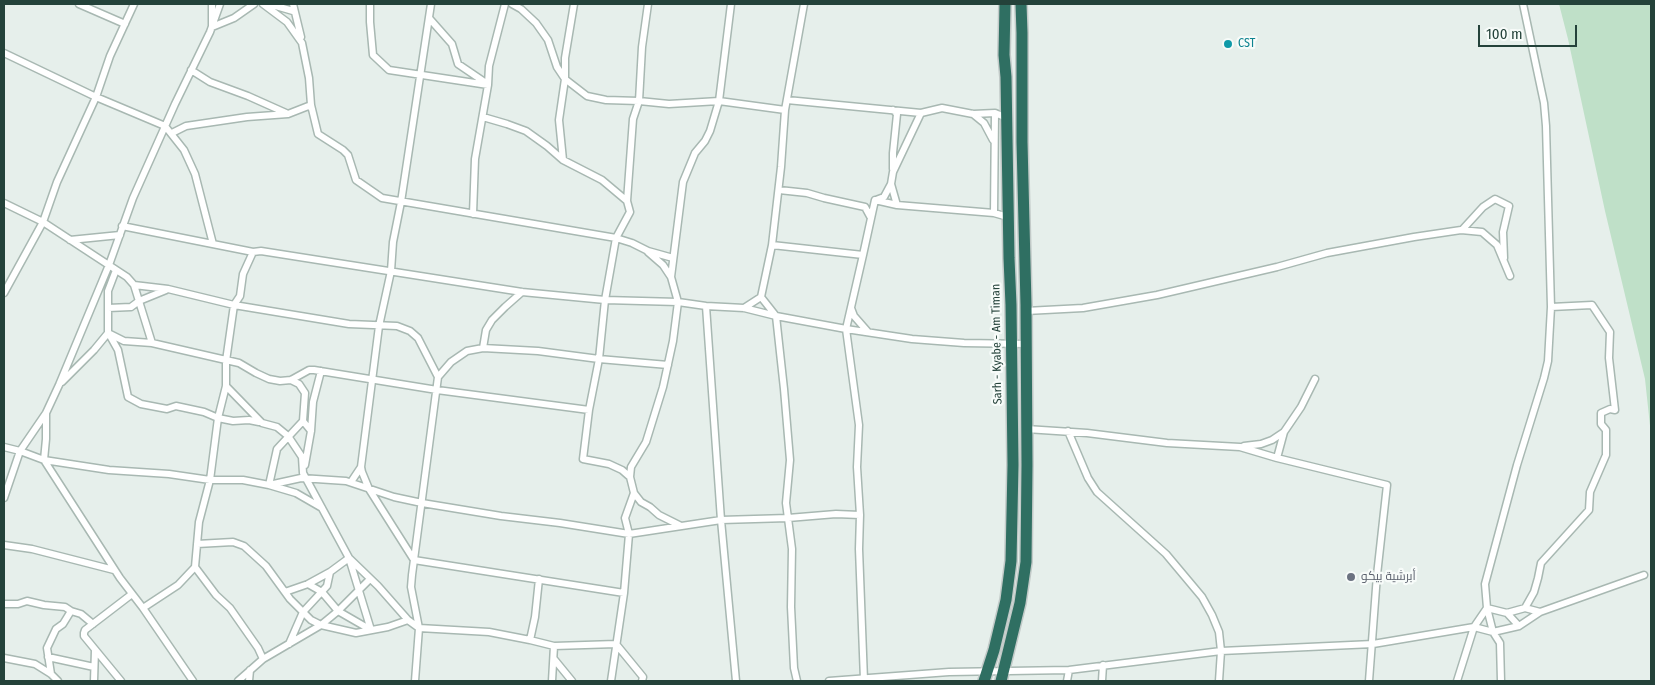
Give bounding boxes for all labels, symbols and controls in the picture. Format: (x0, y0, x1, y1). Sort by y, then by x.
scale bar (1480, 15, 1579, 47)
text: 100 m (1486, 25, 1523, 43)
place label: CST (1238, 37, 1255, 51)
marker: CST (1222, 38, 1234, 50)
street label: Sarh - Kyabe - Am Timan (989, 284, 1005, 404)
place label: أبرشية بيكو (1361, 570, 1416, 584)
marker: أبرشية بيكو (1345, 571, 1357, 583)

